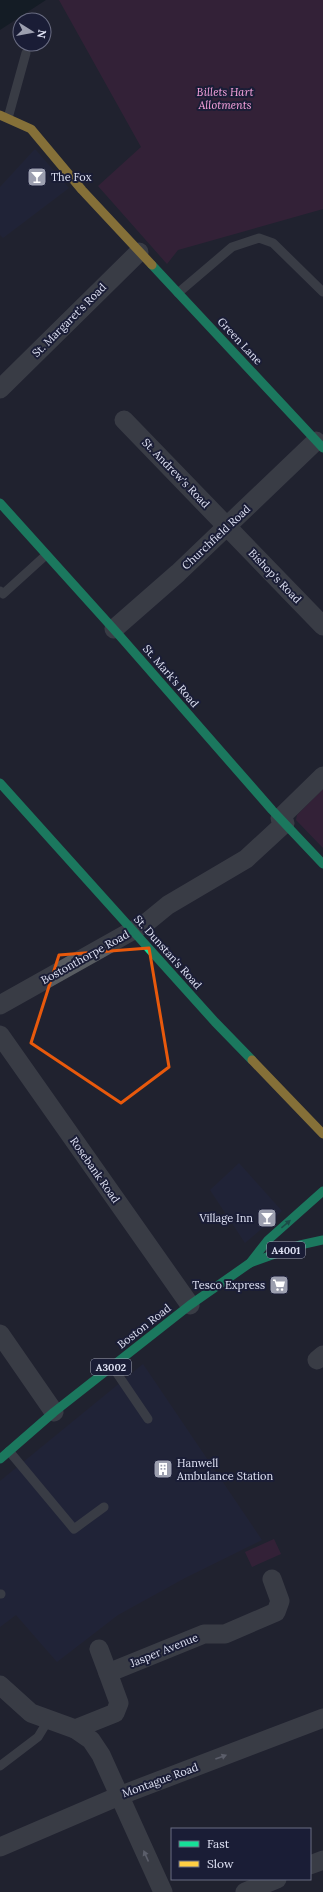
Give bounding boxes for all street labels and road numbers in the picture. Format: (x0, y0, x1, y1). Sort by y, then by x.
street label: St. Margaret's Road (29, 280, 109, 360)
street label: Green Lane (215, 314, 265, 368)
street label: St. Andrew's Road (139, 435, 213, 511)
street label: Churchfield Road (179, 501, 254, 572)
street label: Bishop's Road (246, 546, 305, 606)
street label: St. Mark's Road (140, 642, 202, 710)
street label: St. Dunstan's Road (131, 912, 205, 992)
street label: Bostonthorpe Road (38, 927, 132, 987)
street label: Rosebank Road (67, 1134, 123, 1206)
road number: A4001 (267, 1242, 305, 1258)
street label: Boston Road (114, 1300, 174, 1351)
road number: A3002 (91, 1359, 131, 1375)
street label: Jasper Avenue (127, 1630, 200, 1670)
street label: Montague Road (120, 1760, 200, 1800)

